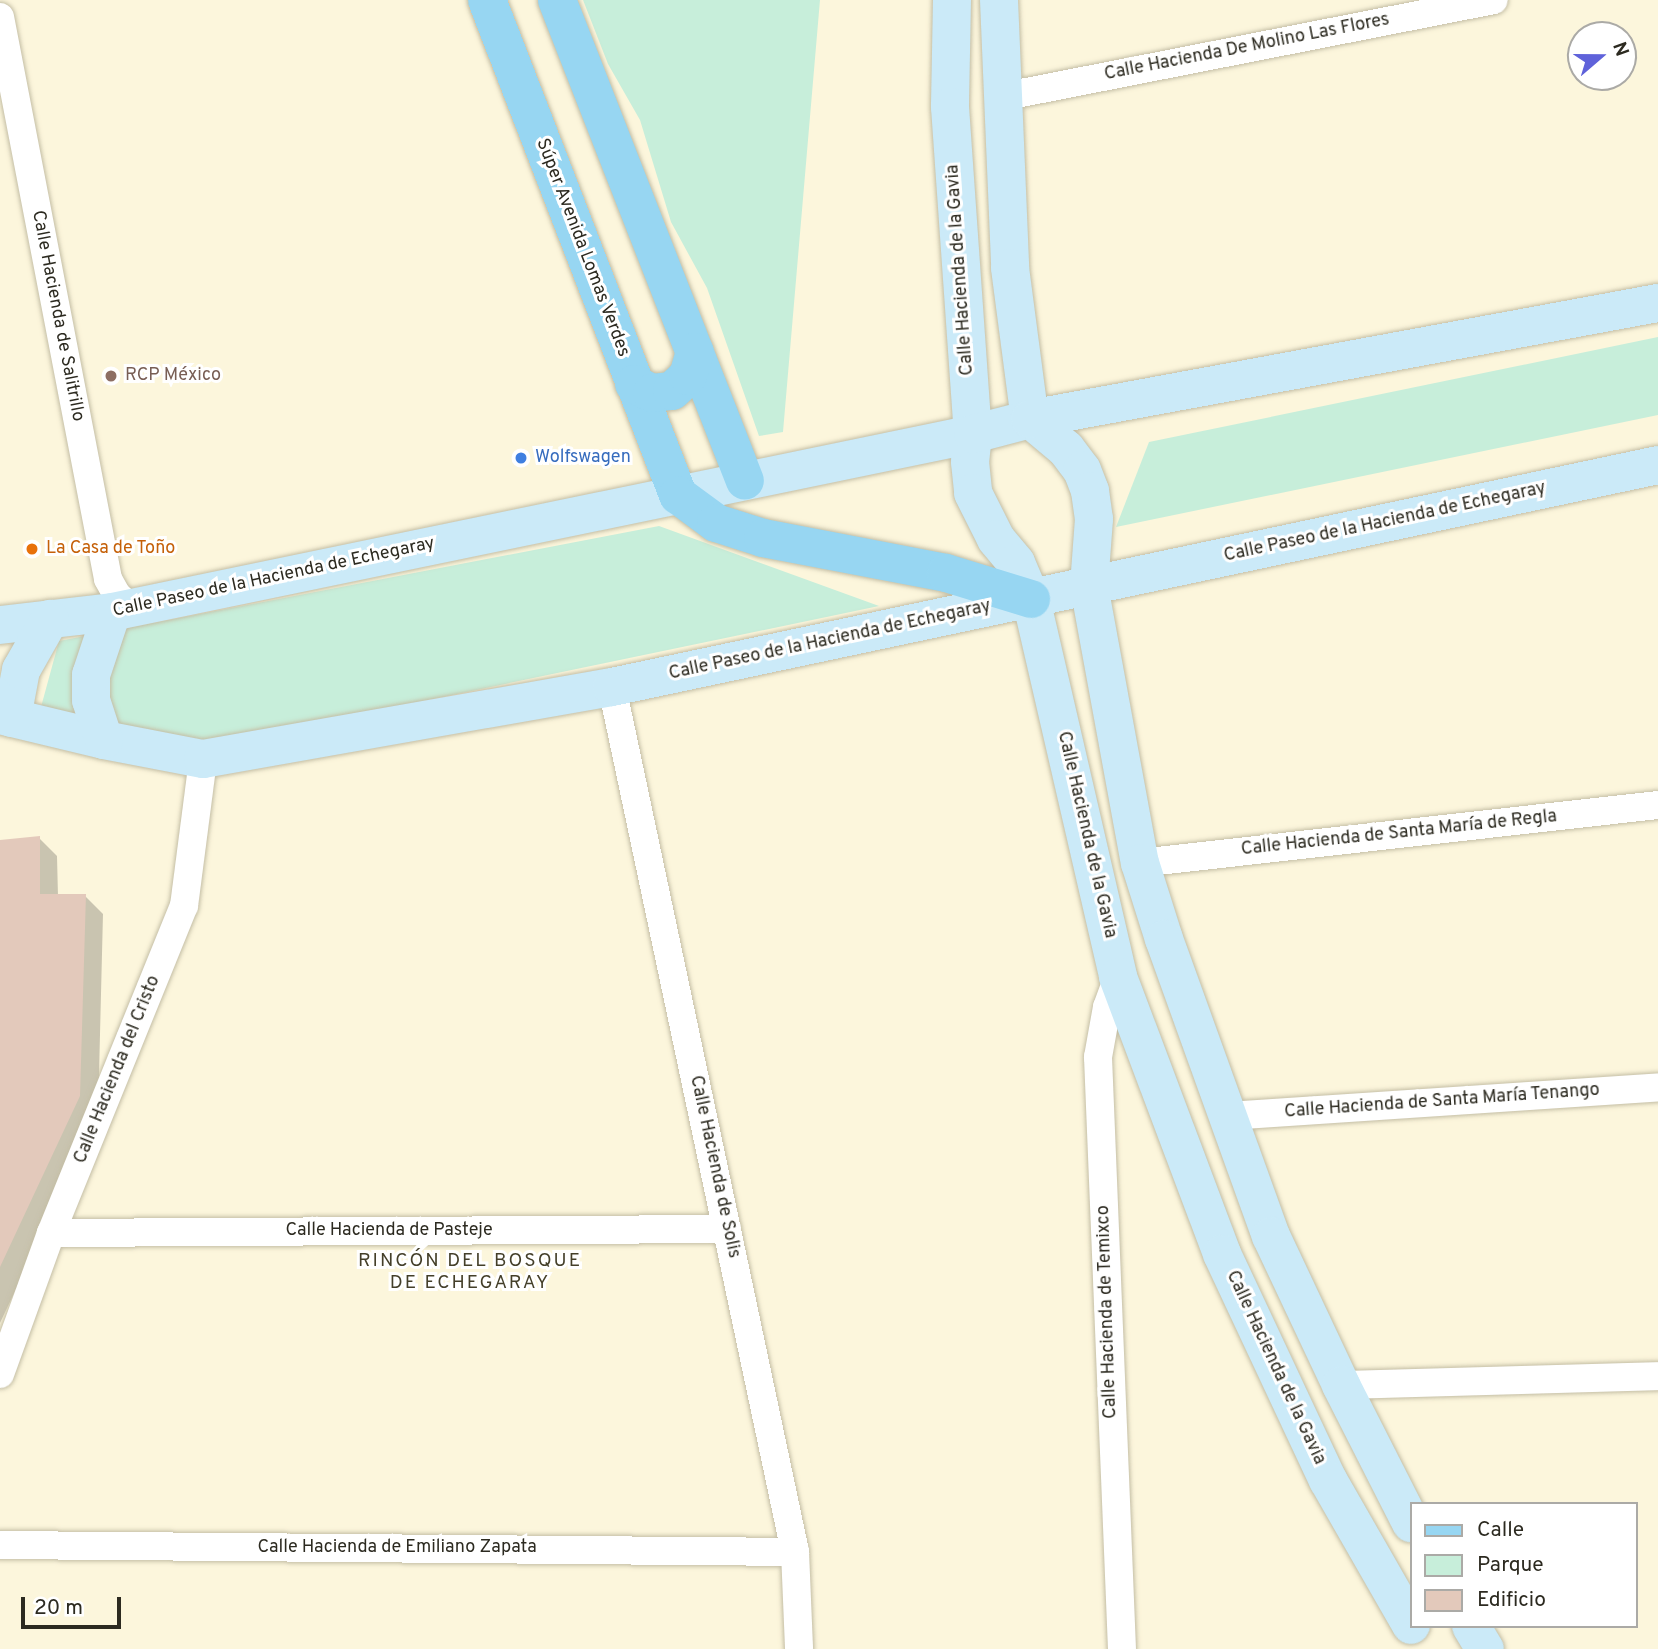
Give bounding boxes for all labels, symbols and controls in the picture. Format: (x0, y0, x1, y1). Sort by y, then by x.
street label: Calle Hacienda De Molino Las Flores (1103, 10, 1391, 86)
north arrow (1567, 21, 1637, 91)
text: N (1606, 39, 1633, 60)
street label: Súper Avenida Lomas Verdes (530, 135, 634, 361)
street label: Calle Hacienda de la Gavia (943, 164, 979, 376)
street label: Calle Hacienda de Salitrillo (26, 209, 88, 423)
place label: RCP México (125, 365, 221, 387)
marker: RCP México (103, 368, 119, 384)
place label: Wolfswagen (535, 447, 631, 469)
marker: Wolfswagen (513, 450, 529, 466)
street label: Calle Paseo de la Hacienda de Echegaray (1222, 478, 1548, 568)
street label: Calle Paseo de la Hacienda de Echegaray (111, 533, 437, 623)
place label: La Casa de Toño (46, 538, 176, 560)
marker: La Casa de Toño (24, 541, 40, 557)
street label: Calle Paseo de la Hacienda de Echegaray (667, 596, 993, 686)
street label: Calle Hacienda de la Gavia (1052, 730, 1120, 940)
street label: Calle Hacienda de Santa María de Regla (1240, 807, 1558, 861)
street label: Calle Hacienda del Cristo (70, 973, 166, 1167)
street label: Calle Hacienda de Solis (684, 1074, 744, 1260)
street label: Calle Hacienda de Santa María Tenango (1283, 1080, 1601, 1124)
street label: Calle Hacienda de Temixco (1093, 1204, 1123, 1420)
street label: Calle Hacienda de Pasteje (285, 1220, 493, 1242)
district label: RINCÓN DEL BOSQUE DE ECHEGARAY (360, 1251, 580, 1295)
street label: Calle Hacienda de la Gavia (1221, 1268, 1329, 1468)
legend (1410, 1502, 1637, 1628)
text: Calle (1477, 1517, 1524, 1544)
street label: Calle Hacienda de Emiliano Zapata (257, 1537, 537, 1559)
text: Parque (1477, 1552, 1544, 1579)
scale bar (24, 1582, 124, 1626)
text: Edificio (1477, 1587, 1546, 1614)
text: 20 m (34, 1595, 83, 1622)

